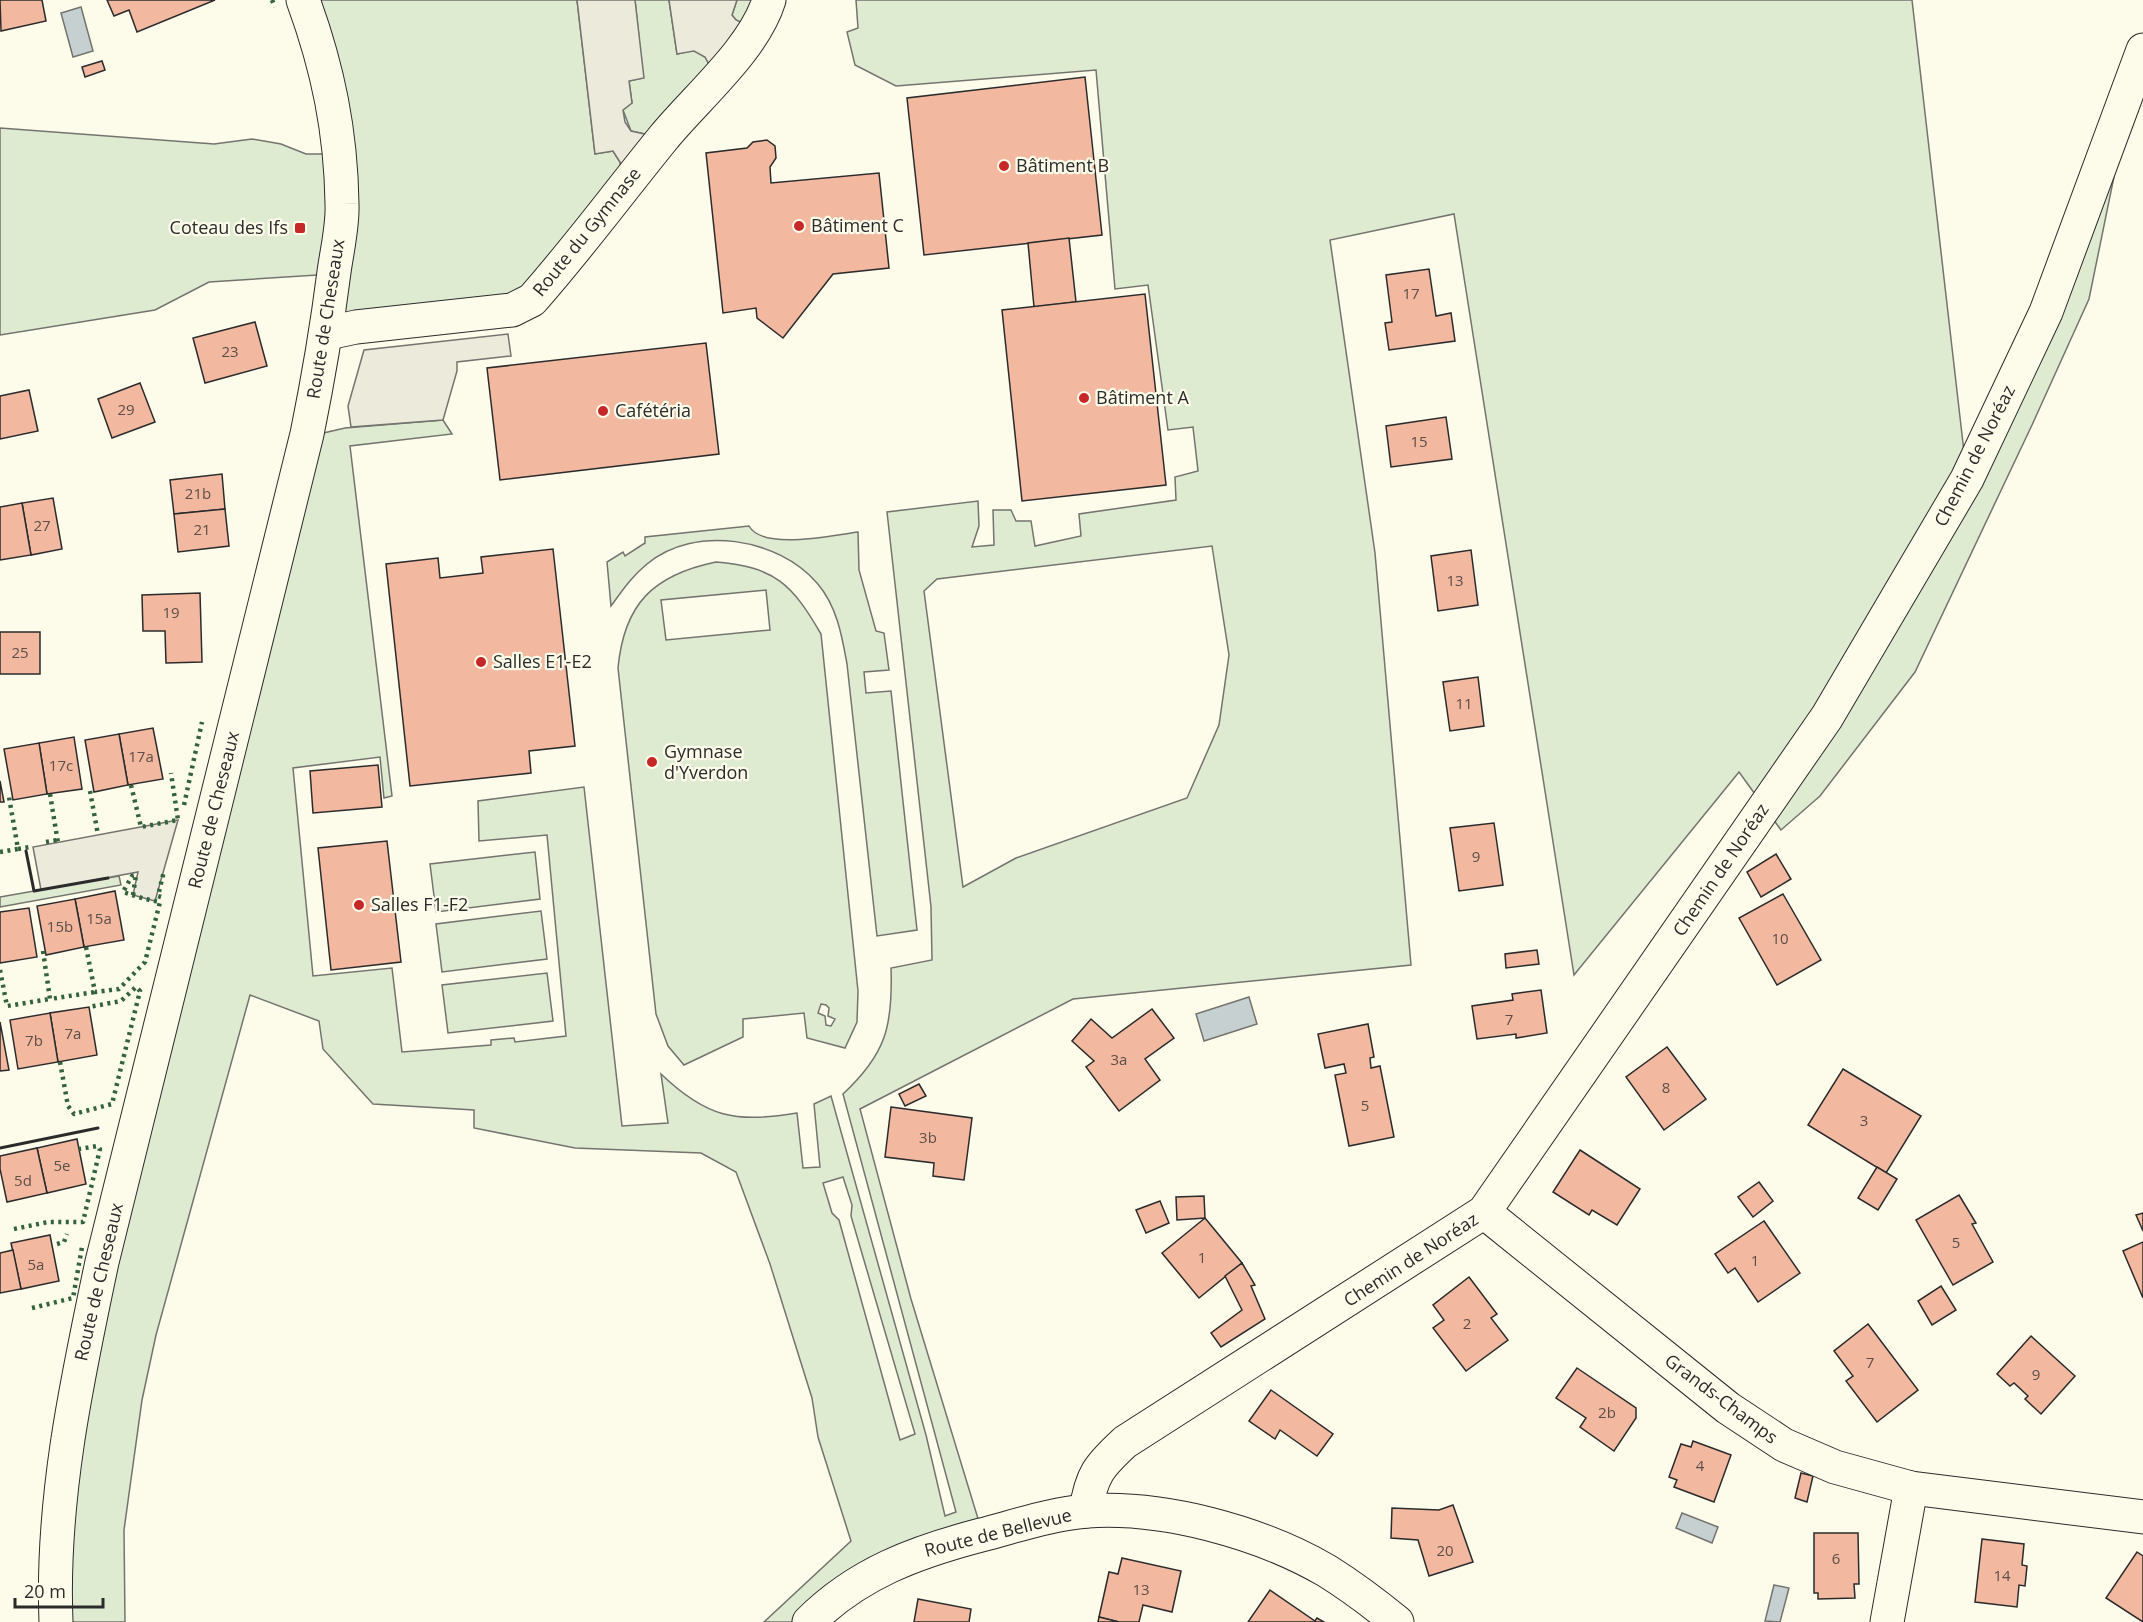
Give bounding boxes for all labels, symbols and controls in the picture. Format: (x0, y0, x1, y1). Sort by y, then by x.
place label: Bâtiment B (1016, 153, 1109, 177)
marker: Bâtiment B (997, 159, 1011, 173)
street label: Route du Gymnase (527, 162, 646, 301)
place label: Bâtiment C (811, 213, 904, 237)
place label: Coteau des Ifs (170, 215, 288, 239)
marker: Bâtiment C (792, 219, 806, 233)
marker: Coteau des Ifs (293, 221, 307, 235)
street label: Route de Cheseaux (301, 237, 350, 401)
house number: 17 (1402, 283, 1420, 303)
house number: 23 (221, 341, 239, 361)
street label: Chemin de Noréaz (1928, 381, 2020, 530)
place label: Bâtiment A (1096, 385, 1189, 409)
marker: Bâtiment A (1077, 391, 1091, 405)
place label: Cafétéria (615, 398, 691, 422)
house number: 29 (117, 399, 135, 419)
marker: Cafétéria (596, 404, 610, 418)
house number: 15 (1410, 431, 1428, 451)
house number: 21b (185, 483, 211, 503)
house number: 27 (33, 515, 51, 535)
house number: 21 (193, 519, 211, 539)
house number: 13 (1446, 570, 1464, 590)
house number: 19 (162, 602, 180, 622)
house number: 25 (11, 642, 29, 662)
place label: Salles E1-E2 (493, 649, 592, 673)
marker: Salles E1-E2 (474, 655, 488, 669)
house number: 11 (1455, 693, 1473, 713)
street label: Route de Cheseaux (182, 728, 244, 891)
place label: Gymnase d'Yverdon (664, 739, 748, 784)
house number: 17a (128, 746, 154, 766)
house number: 17c (49, 755, 73, 775)
marker: Gymnase d'Yverdon (645, 755, 659, 769)
street label: Chemin de Noréaz (1667, 798, 1774, 941)
house number: 9 (1472, 846, 1480, 866)
place label: Salles F1-F2 (371, 892, 468, 916)
marker: Salles F1-F2 (352, 898, 366, 912)
house number: 15a (86, 908, 112, 928)
house number: 15b (47, 916, 73, 936)
house number: 10 (1771, 928, 1789, 948)
house number: 7 (1505, 1009, 1513, 1029)
house number: 7a (65, 1023, 81, 1043)
house number: 7b (25, 1030, 43, 1050)
house number: 3a (1111, 1049, 1127, 1069)
house number: 8 (1662, 1077, 1670, 1097)
house number: 5 (1361, 1095, 1369, 1115)
house number: 3 (1860, 1110, 1868, 1130)
house number: 3b (919, 1127, 937, 1147)
house number: 5e (54, 1155, 71, 1175)
house number: 5d (14, 1170, 32, 1190)
street label: Route de Cheseaux (68, 1200, 128, 1363)
street label: Chemin de Noréaz (1339, 1207, 1482, 1312)
house number: 5 (1952, 1232, 1960, 1252)
house number: 1 (1198, 1247, 1206, 1267)
house number: 1 (1751, 1250, 1759, 1270)
house number: 5a (28, 1254, 44, 1274)
house number: 2 (1463, 1313, 1471, 1333)
street label: Grands-Champs (1660, 1348, 1783, 1449)
house number: 7 (1866, 1352, 1874, 1372)
house number: 9 (2032, 1364, 2040, 1384)
house number: 2b (1598, 1402, 1616, 1422)
house number: 4 (1696, 1455, 1705, 1475)
street label: Route de Bellevue (922, 1502, 1074, 1562)
house number: 20 (1436, 1540, 1454, 1560)
house number: 6 (1832, 1548, 1840, 1568)
house number: 14 (1993, 1565, 2011, 1585)
scale bar (15, 1571, 104, 1609)
text: 20 m (24, 1579, 66, 1603)
house number: 13 (1132, 1579, 1150, 1599)

